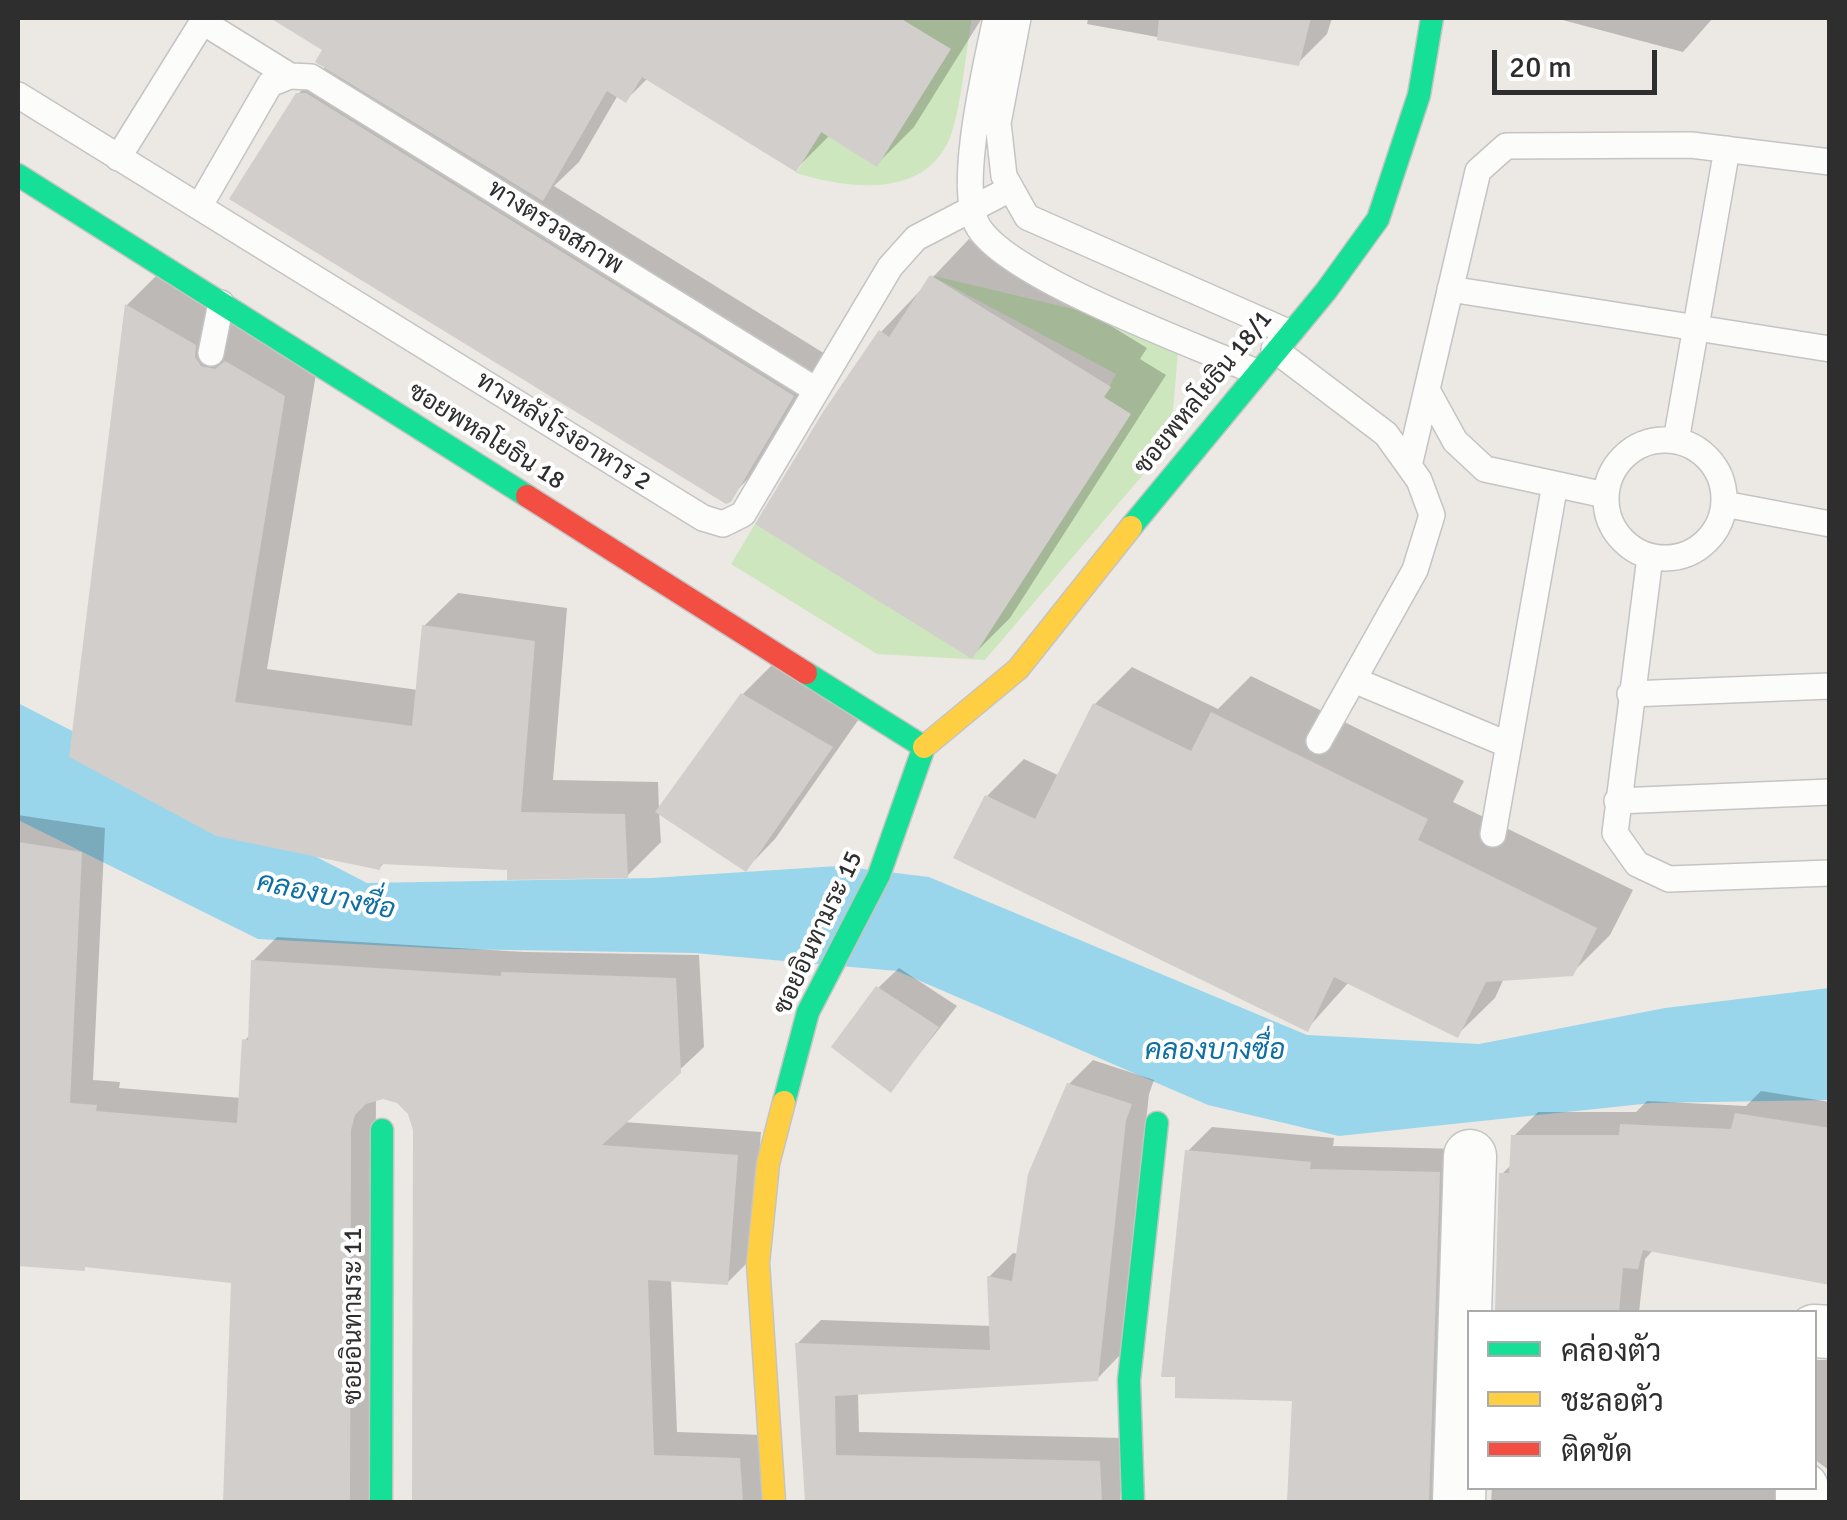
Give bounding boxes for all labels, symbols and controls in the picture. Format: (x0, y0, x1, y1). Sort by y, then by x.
scale bar (1497, 30, 1662, 92)
text: 20 m (1509, 49, 1572, 86)
street label: ทางตรวจสภาพ (482, 175, 628, 281)
street label: ซอยพหลโยธิน 18/1 (1129, 305, 1279, 481)
street label: ทางหลังโรงอาหาร 2 (470, 366, 656, 498)
street label: ซอยพหลโยธิน 18 (402, 377, 570, 497)
street label: ซอยอินทามระ 15 (768, 847, 870, 1019)
water label: คลองบางซื่อ (254, 866, 398, 928)
water label: คลองบางซื่อ (1145, 1035, 1285, 1069)
street label: ซอยอินทามระ 11 (339, 1228, 369, 1404)
legend (1467, 1310, 1817, 1490)
text: คล่องตัว (1561, 1333, 1661, 1370)
text: ชะลอตัว (1561, 1383, 1664, 1420)
text: ติดขัด (1561, 1433, 1633, 1470)

